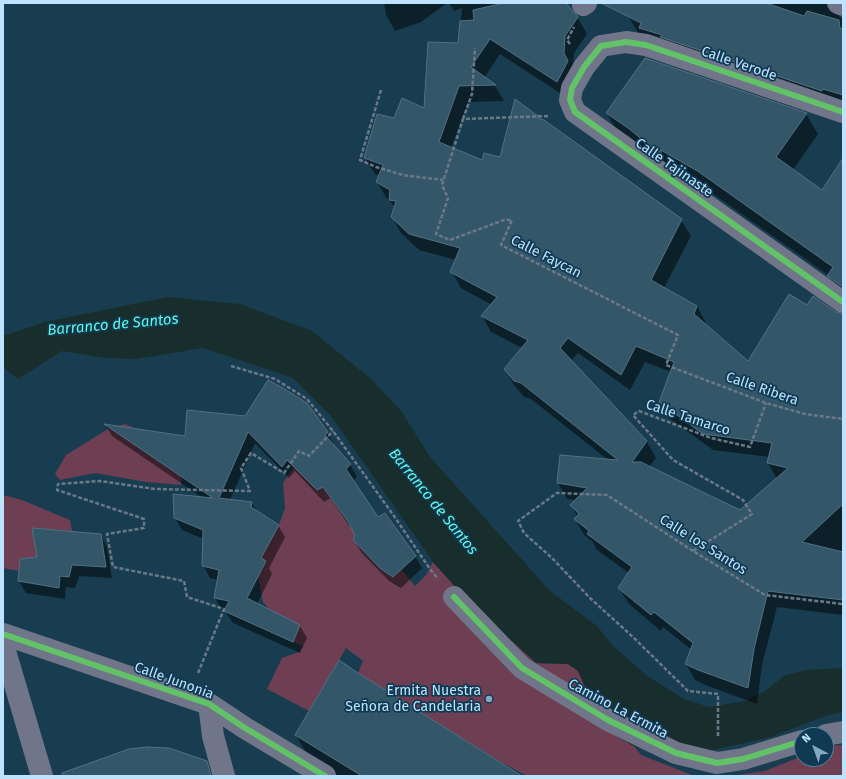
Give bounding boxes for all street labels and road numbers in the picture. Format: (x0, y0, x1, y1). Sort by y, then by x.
street label: Calle Verode (699, 43, 779, 85)
street label: Calle Tajinaste (632, 135, 716, 201)
street label: Calle Faycan (508, 232, 584, 282)
street label: Calle Ribera (724, 369, 800, 409)
street label: Calle Tamarco (644, 396, 732, 440)
street label: Calle los Santos (656, 511, 750, 579)
street label: Calle Junonia (132, 659, 216, 703)
street label: Camino La Ermita (565, 676, 671, 742)

